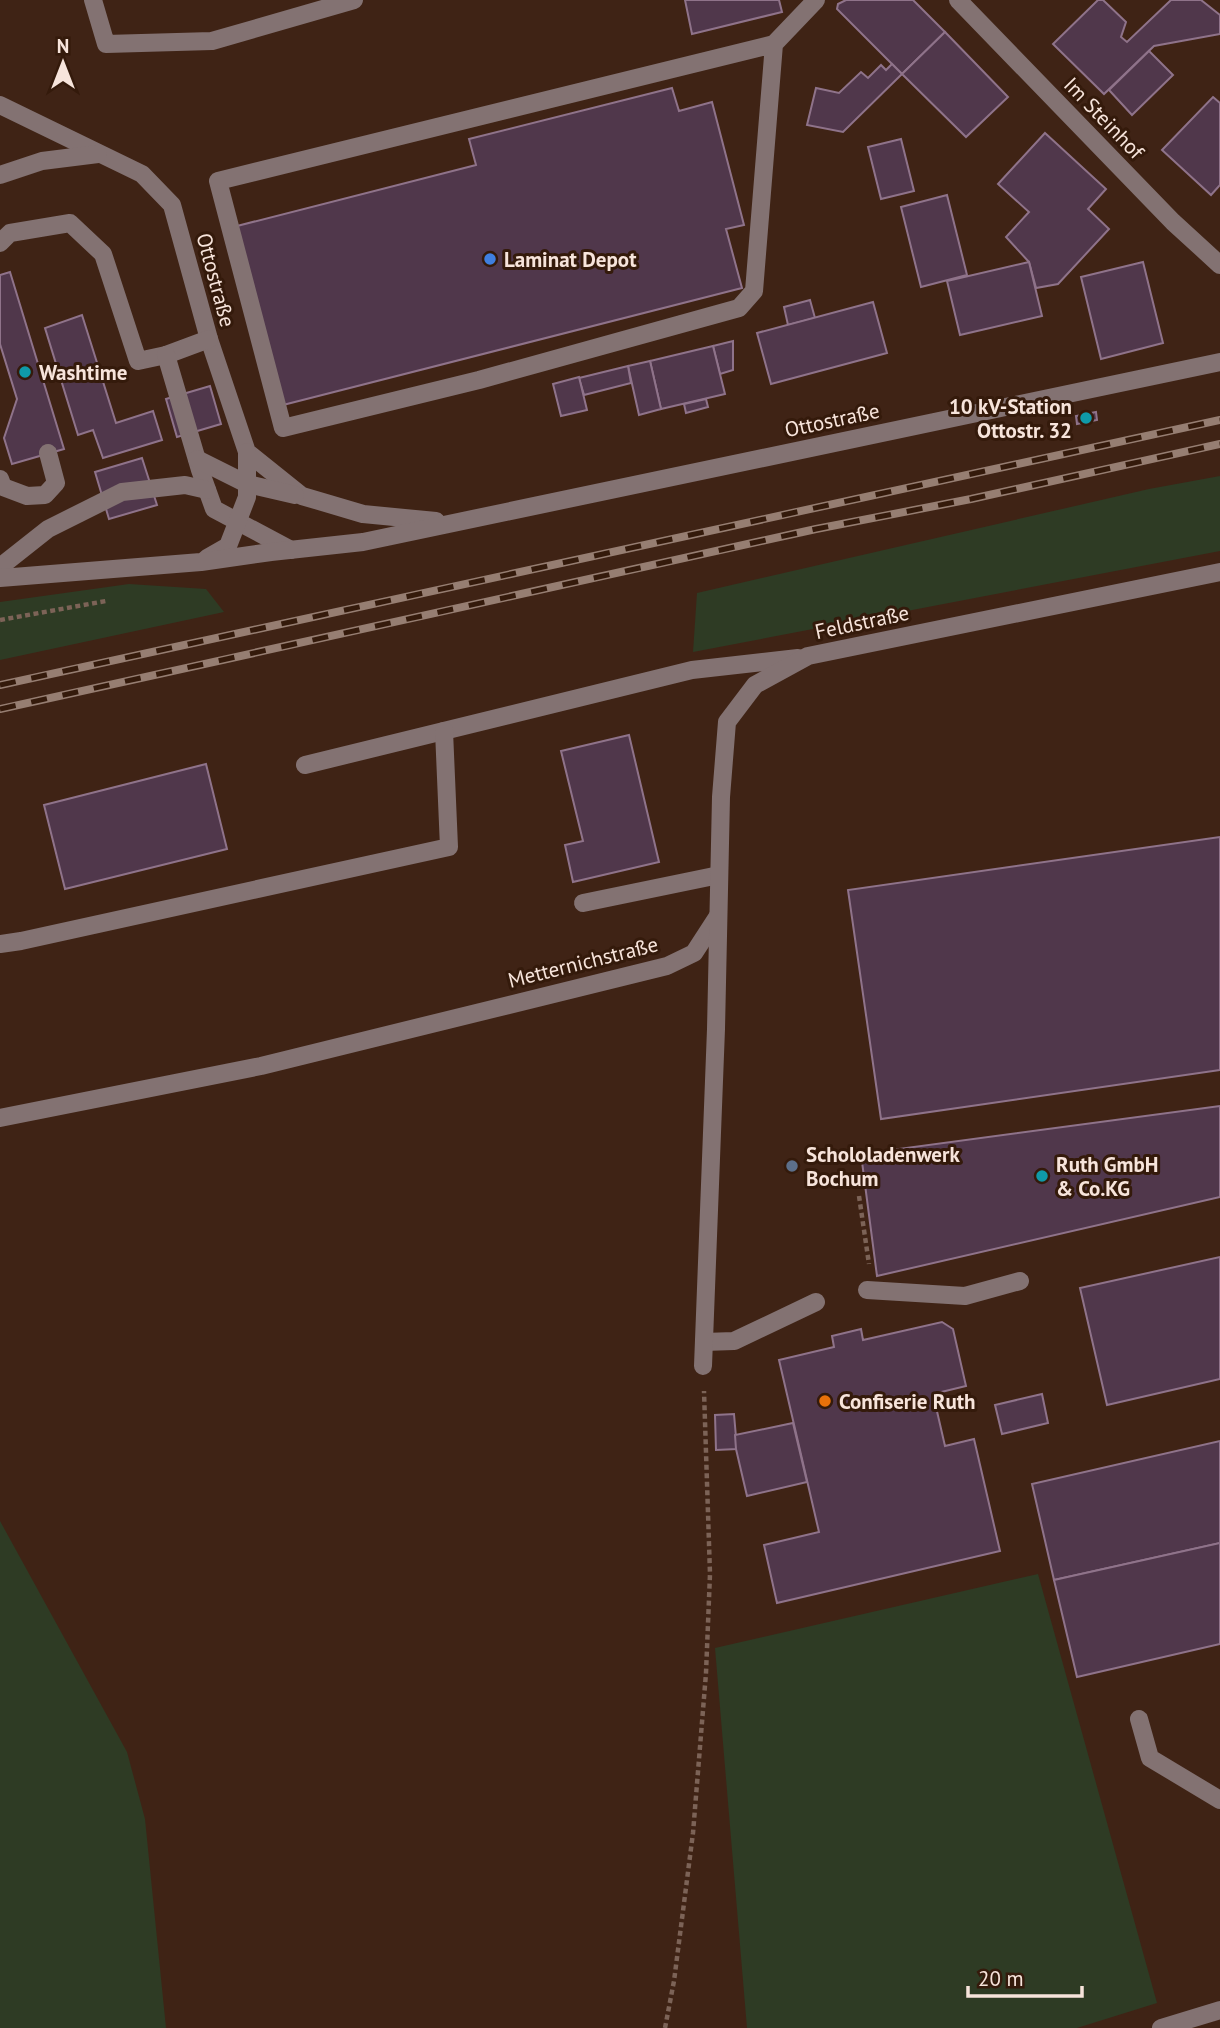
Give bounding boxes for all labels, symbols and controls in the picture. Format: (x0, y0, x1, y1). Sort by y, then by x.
north arrow (28, 28, 98, 98)
text: N (57, 34, 69, 58)
street label: Im Steinhof (1058, 71, 1151, 166)
street label: Ottostraße (191, 230, 241, 330)
place label: Laminat Depot (504, 246, 637, 273)
marker: Laminat Depot (482, 251, 498, 267)
place label: Washtime (39, 359, 127, 386)
marker: Washtime (17, 364, 33, 380)
place label: 10 kV-Station Ottostr. 32 (949, 393, 1072, 444)
street label: Ottostraße (782, 397, 882, 443)
marker: 10 kV-Station Ottostr. 32 (1078, 410, 1094, 426)
street label: Feldstraße (812, 599, 912, 645)
street label: Metternichstraße (505, 930, 661, 994)
place label: Schololadenwerk Bochum (806, 1141, 960, 1192)
place label: Ruth GmbH & Co.KG (1056, 1151, 1158, 1202)
marker: Schololadenwerk Bochum (784, 1158, 800, 1174)
marker: Ruth GmbH & Co.KG (1034, 1168, 1050, 1184)
place label: Confiserie Ruth (839, 1388, 976, 1415)
marker: Confiserie Ruth (817, 1393, 833, 1409)
scale bar (968, 1954, 1082, 1998)
text: 20 m (978, 1965, 1024, 1992)

